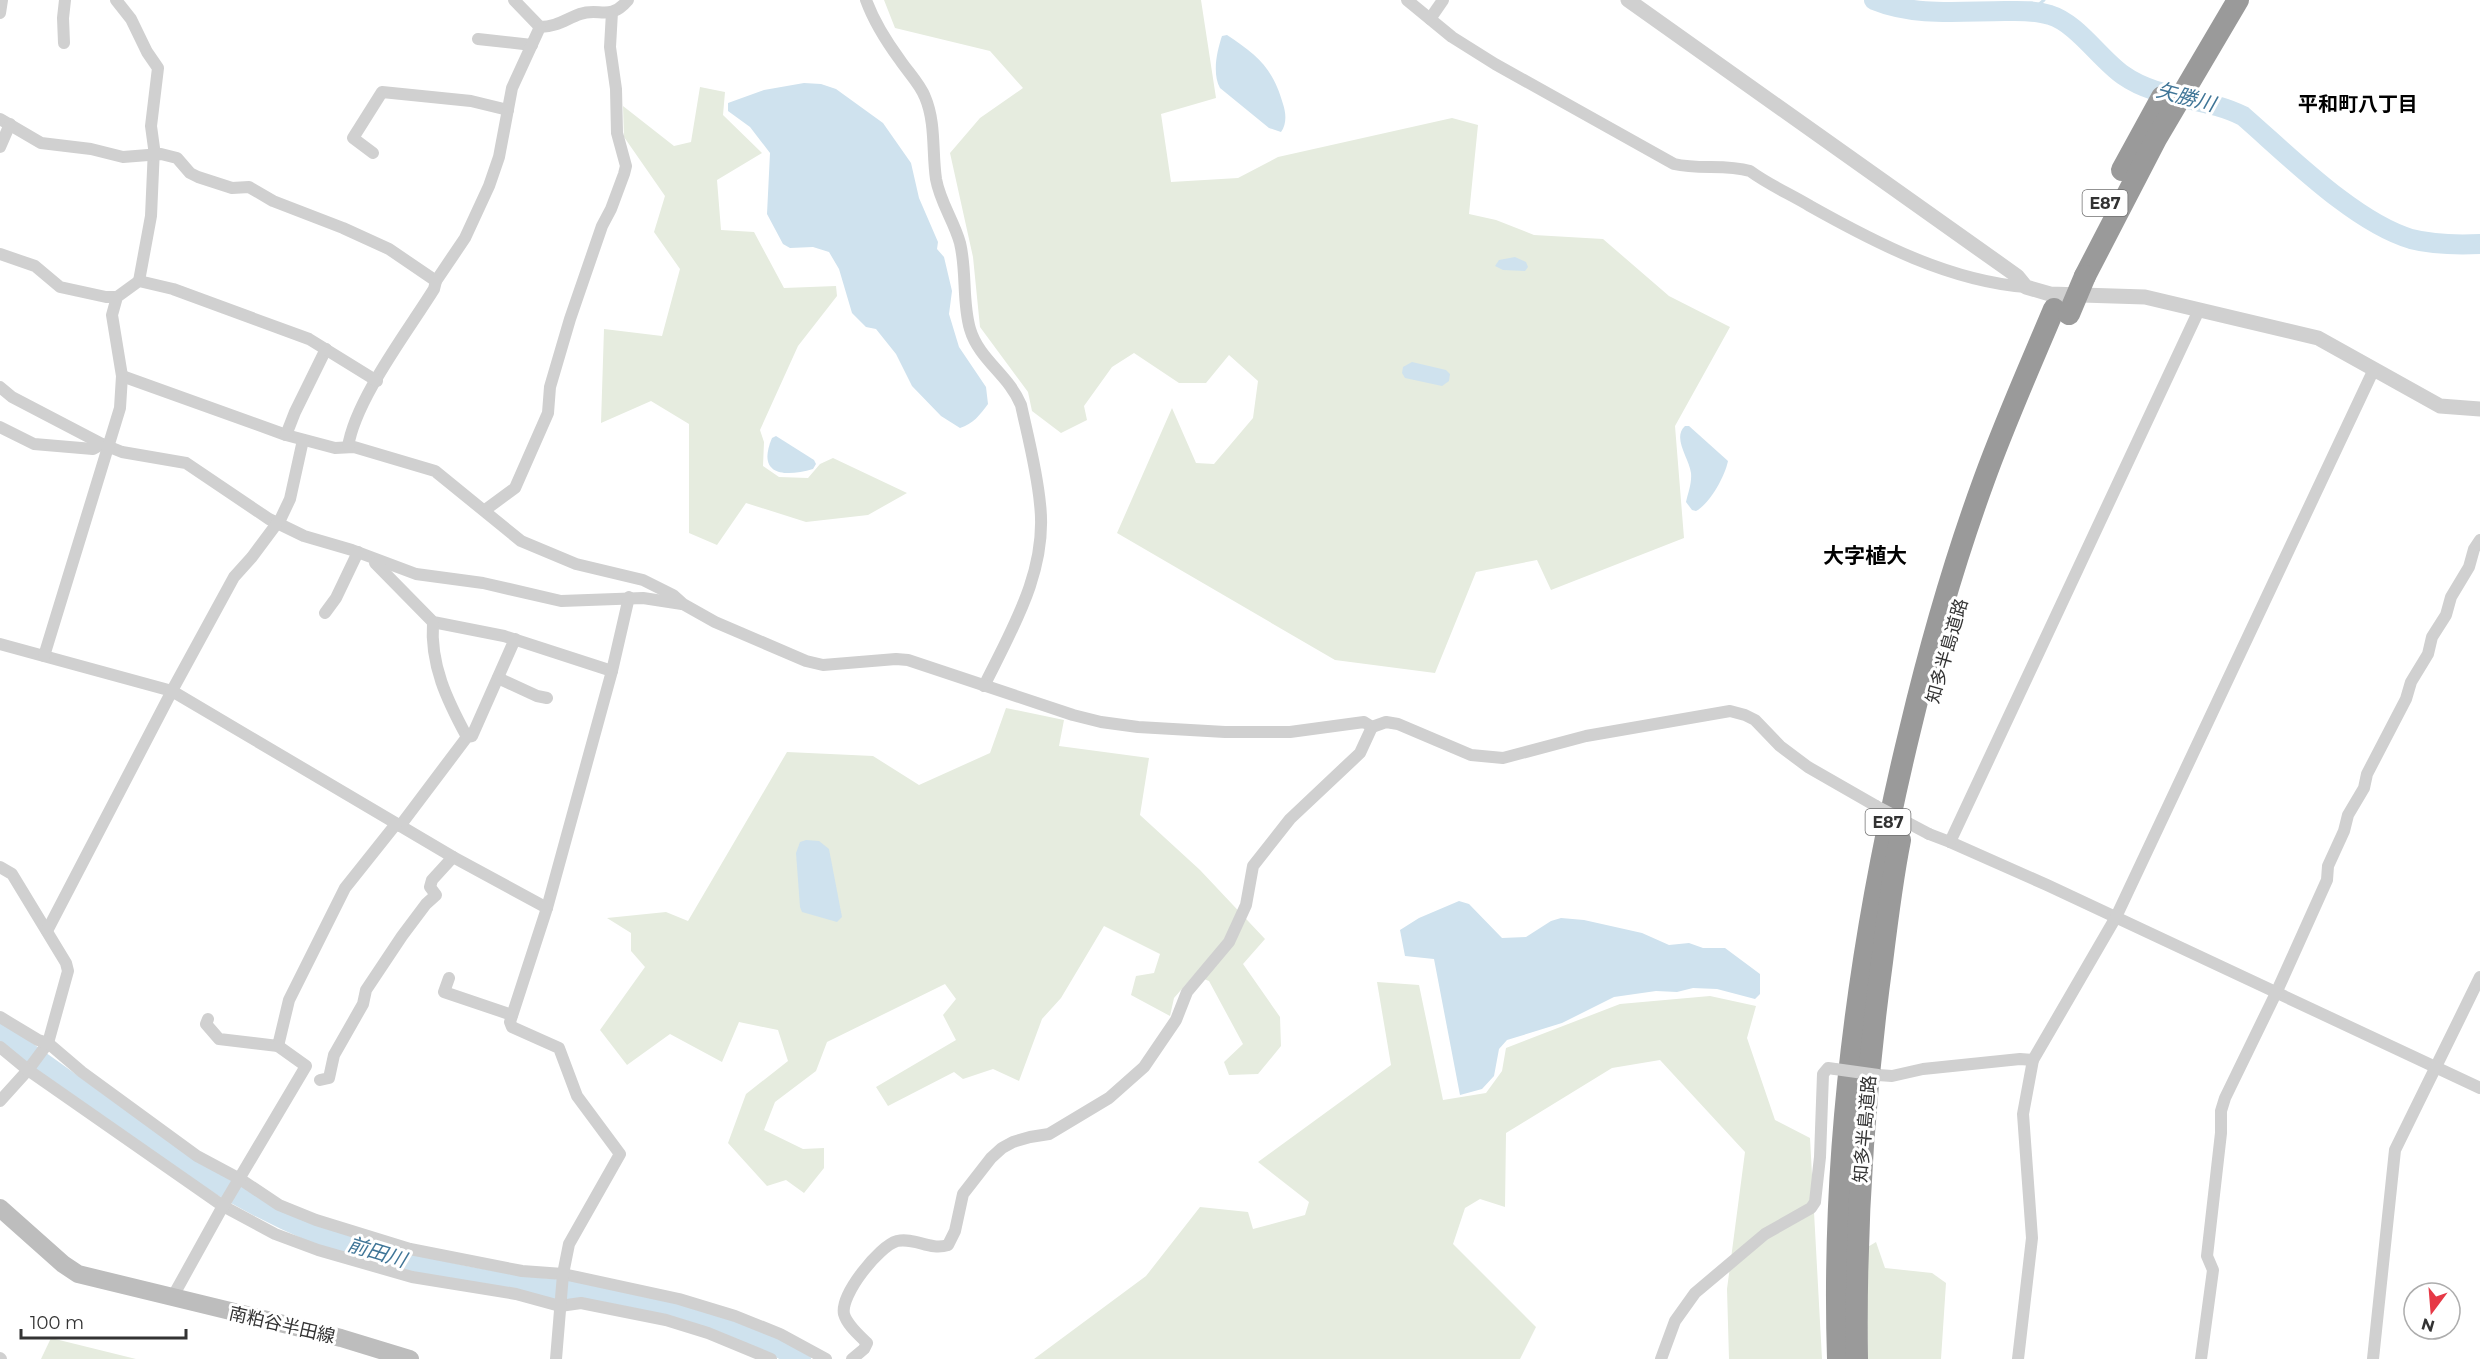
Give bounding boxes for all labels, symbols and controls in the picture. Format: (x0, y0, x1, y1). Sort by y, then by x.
water label: 矢勝川 (2154, 78, 2220, 117)
district label: 平和町八丁目 (2298, 92, 2418, 116)
road number: E87 (2082, 190, 2128, 216)
district label: 大字植大 (1823, 543, 1907, 568)
street label: 知多半島道路 (1922, 596, 1972, 706)
road number: E87 (1866, 809, 1910, 835)
street label: 知多半島道路 (1849, 1074, 1881, 1184)
water label: 前田川 (345, 1232, 411, 1273)
north arrow (2402, 1281, 2462, 1341)
scale bar (21, 1302, 186, 1340)
street label: 南粕谷半田線 (227, 1302, 337, 1348)
text: 100 m (30, 1312, 84, 1334)
text: N (2419, 1314, 2437, 1336)

